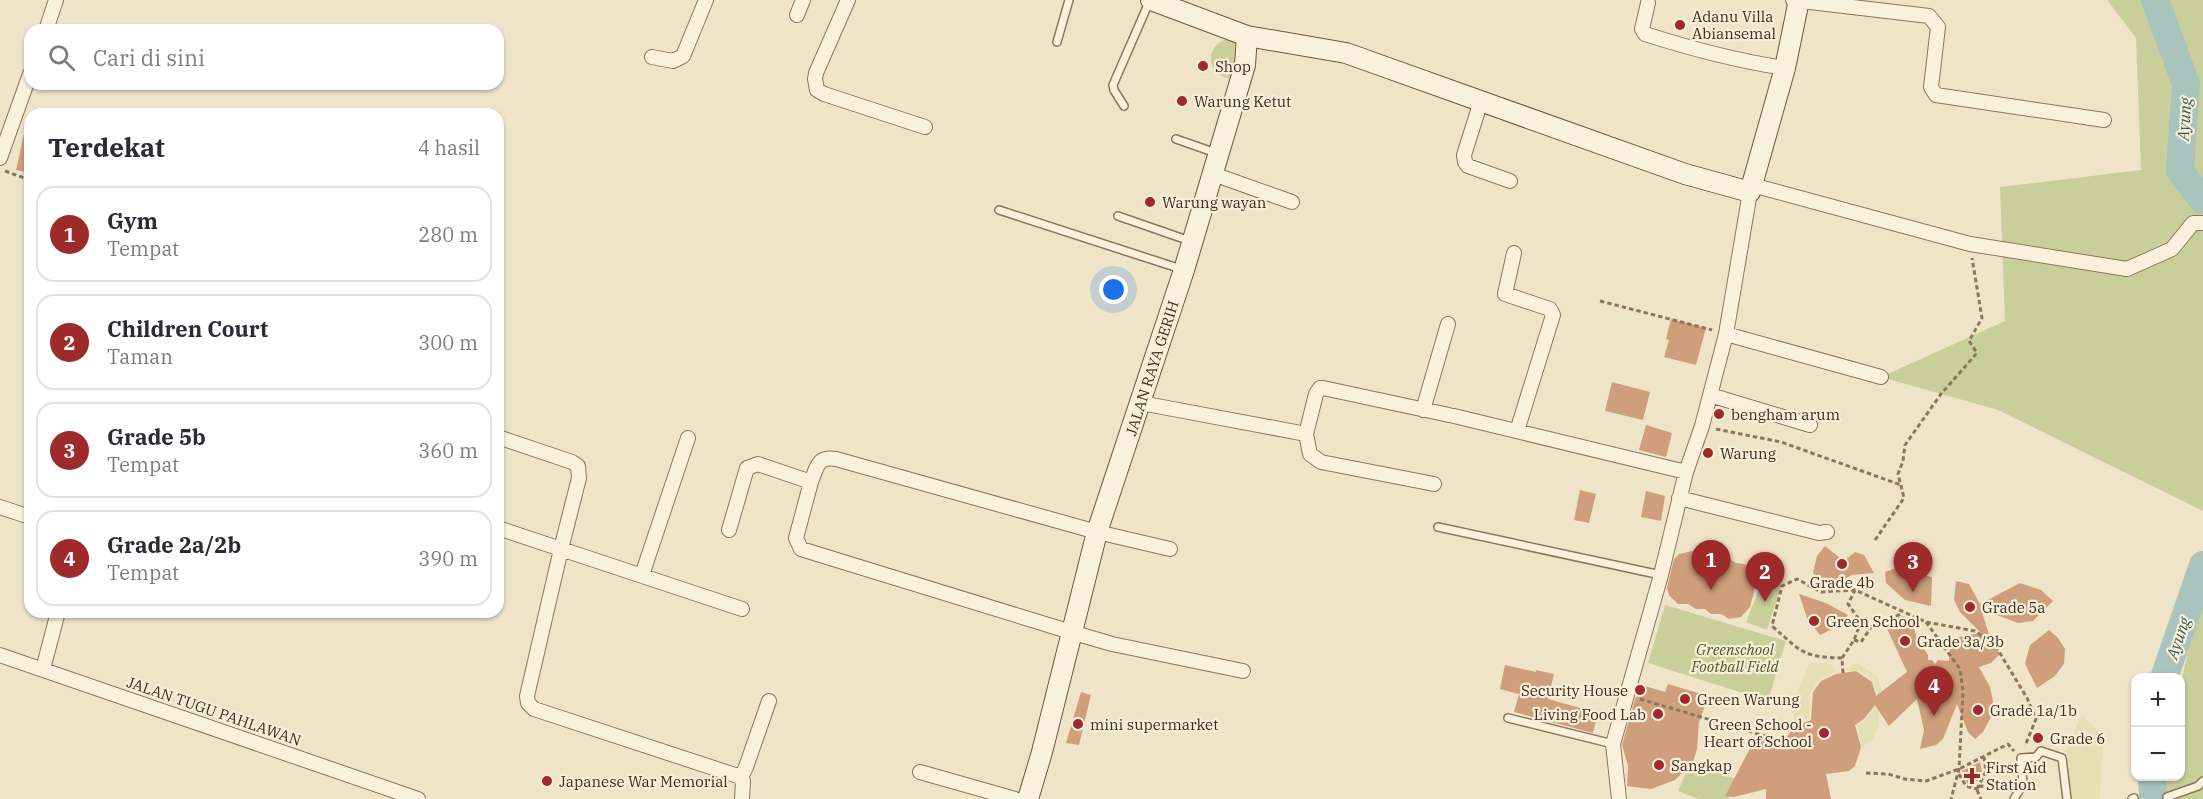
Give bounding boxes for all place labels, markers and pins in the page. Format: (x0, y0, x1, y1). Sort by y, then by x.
place label: Adanu Villa Abiansemal (1692, 7, 1776, 43)
marker: Adanu Villa Abiansemal (1673, 18, 1687, 32)
place label: Shop (1215, 57, 1251, 76)
marker: Shop (1196, 59, 1210, 73)
place label: Warung Ketut (1194, 92, 1291, 111)
marker: Warung Ketut (1175, 94, 1189, 108)
place label: Warung wayan (1162, 193, 1267, 212)
marker: Warung wayan (1143, 195, 1157, 209)
place label: bengham arum (1731, 405, 1840, 424)
marker: bengham arum (1712, 407, 1726, 421)
place label: Warung (1720, 444, 1776, 463)
marker: Warung (1701, 446, 1715, 460)
pin: 1 (1692, 540, 1730, 590)
pin: 3 (1894, 542, 1932, 592)
pin: 2 (1746, 552, 1784, 602)
marker: Grade 4b (1835, 557, 1849, 571)
place label: Grade 4b (1810, 573, 1874, 592)
place label: Grade 5a (1982, 598, 2045, 617)
marker: Grade 5a (1963, 600, 1977, 614)
place label: Green School (1826, 612, 1920, 631)
marker: Green School (1807, 614, 1821, 628)
place label: Grade 3a/3b (1917, 632, 2004, 651)
marker: Grade 3a/3b (1898, 634, 1912, 648)
pin: 4 (1914, 666, 1954, 716)
place label: Security House (1521, 681, 1628, 700)
marker: Security House (1633, 683, 1647, 697)
place label: Green Warung (1697, 690, 1799, 709)
marker: Green Warung (1678, 692, 1692, 706)
place label: Grade 1a/1b (1990, 701, 2077, 720)
marker: Grade 1a/1b (1971, 703, 1985, 717)
place label: Living Food Lab (1534, 705, 1646, 724)
marker: Living Food Lab (1651, 707, 1665, 721)
place label: mini supermarket (1090, 715, 1218, 734)
place label: Green School - Heart of School (1704, 715, 1812, 751)
marker: mini supermarket (1071, 717, 1085, 731)
marker: Green School - Heart of School (1817, 726, 1831, 740)
place label: Grade 6 (2050, 729, 2105, 748)
marker: Grade 6 (2031, 731, 2045, 745)
place label: Sangkap (1671, 756, 1732, 775)
marker: Sangkap (1652, 758, 1666, 772)
place label: First Aid Station (1986, 758, 2047, 794)
marker: First Aid Station (1963, 767, 1981, 785)
place label: Japanese War Memorial (559, 772, 728, 791)
marker: Japanese War Memorial (540, 774, 554, 788)

